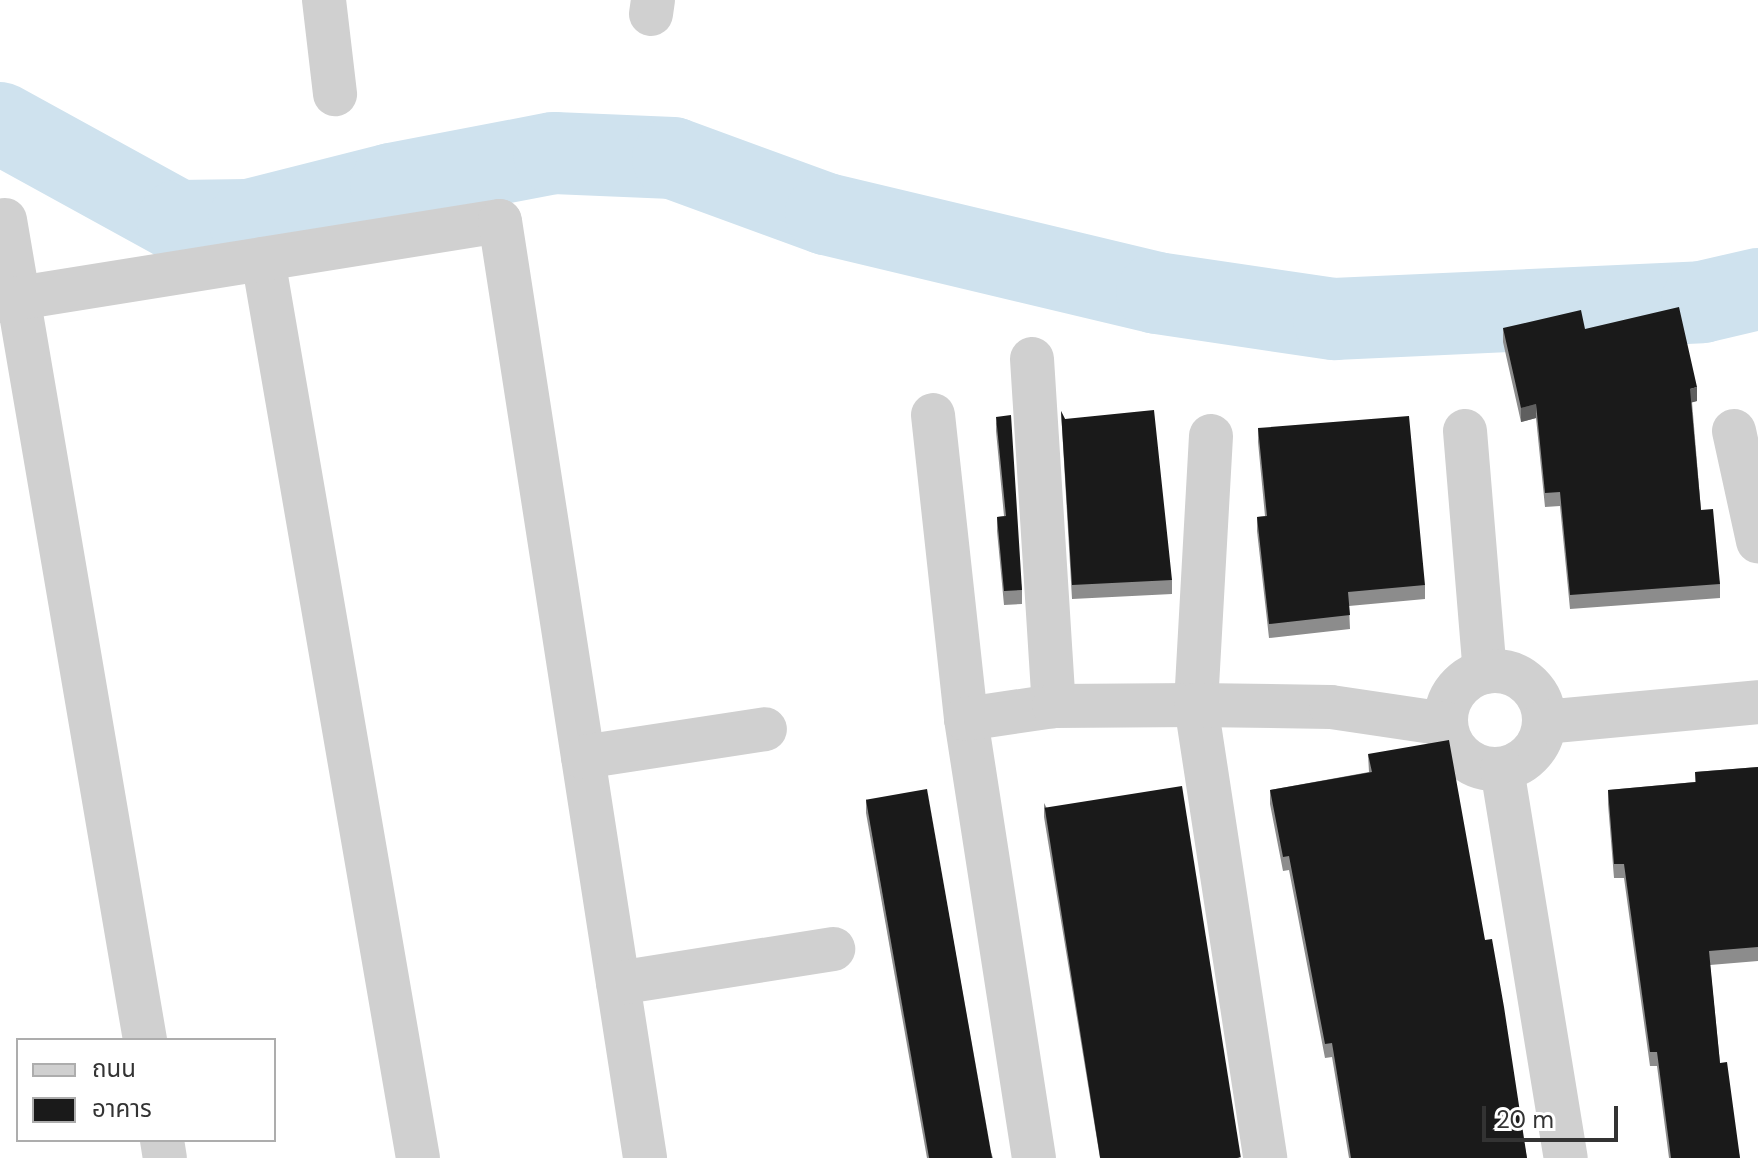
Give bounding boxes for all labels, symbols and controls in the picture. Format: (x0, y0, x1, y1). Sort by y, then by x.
legend (16, 1038, 276, 1142)
text: ถนน (92, 1053, 136, 1084)
scale bar (1486, 1090, 1622, 1140)
text: อาคาร (92, 1093, 152, 1124)
text: 20 m (1496, 1104, 1554, 1135)

